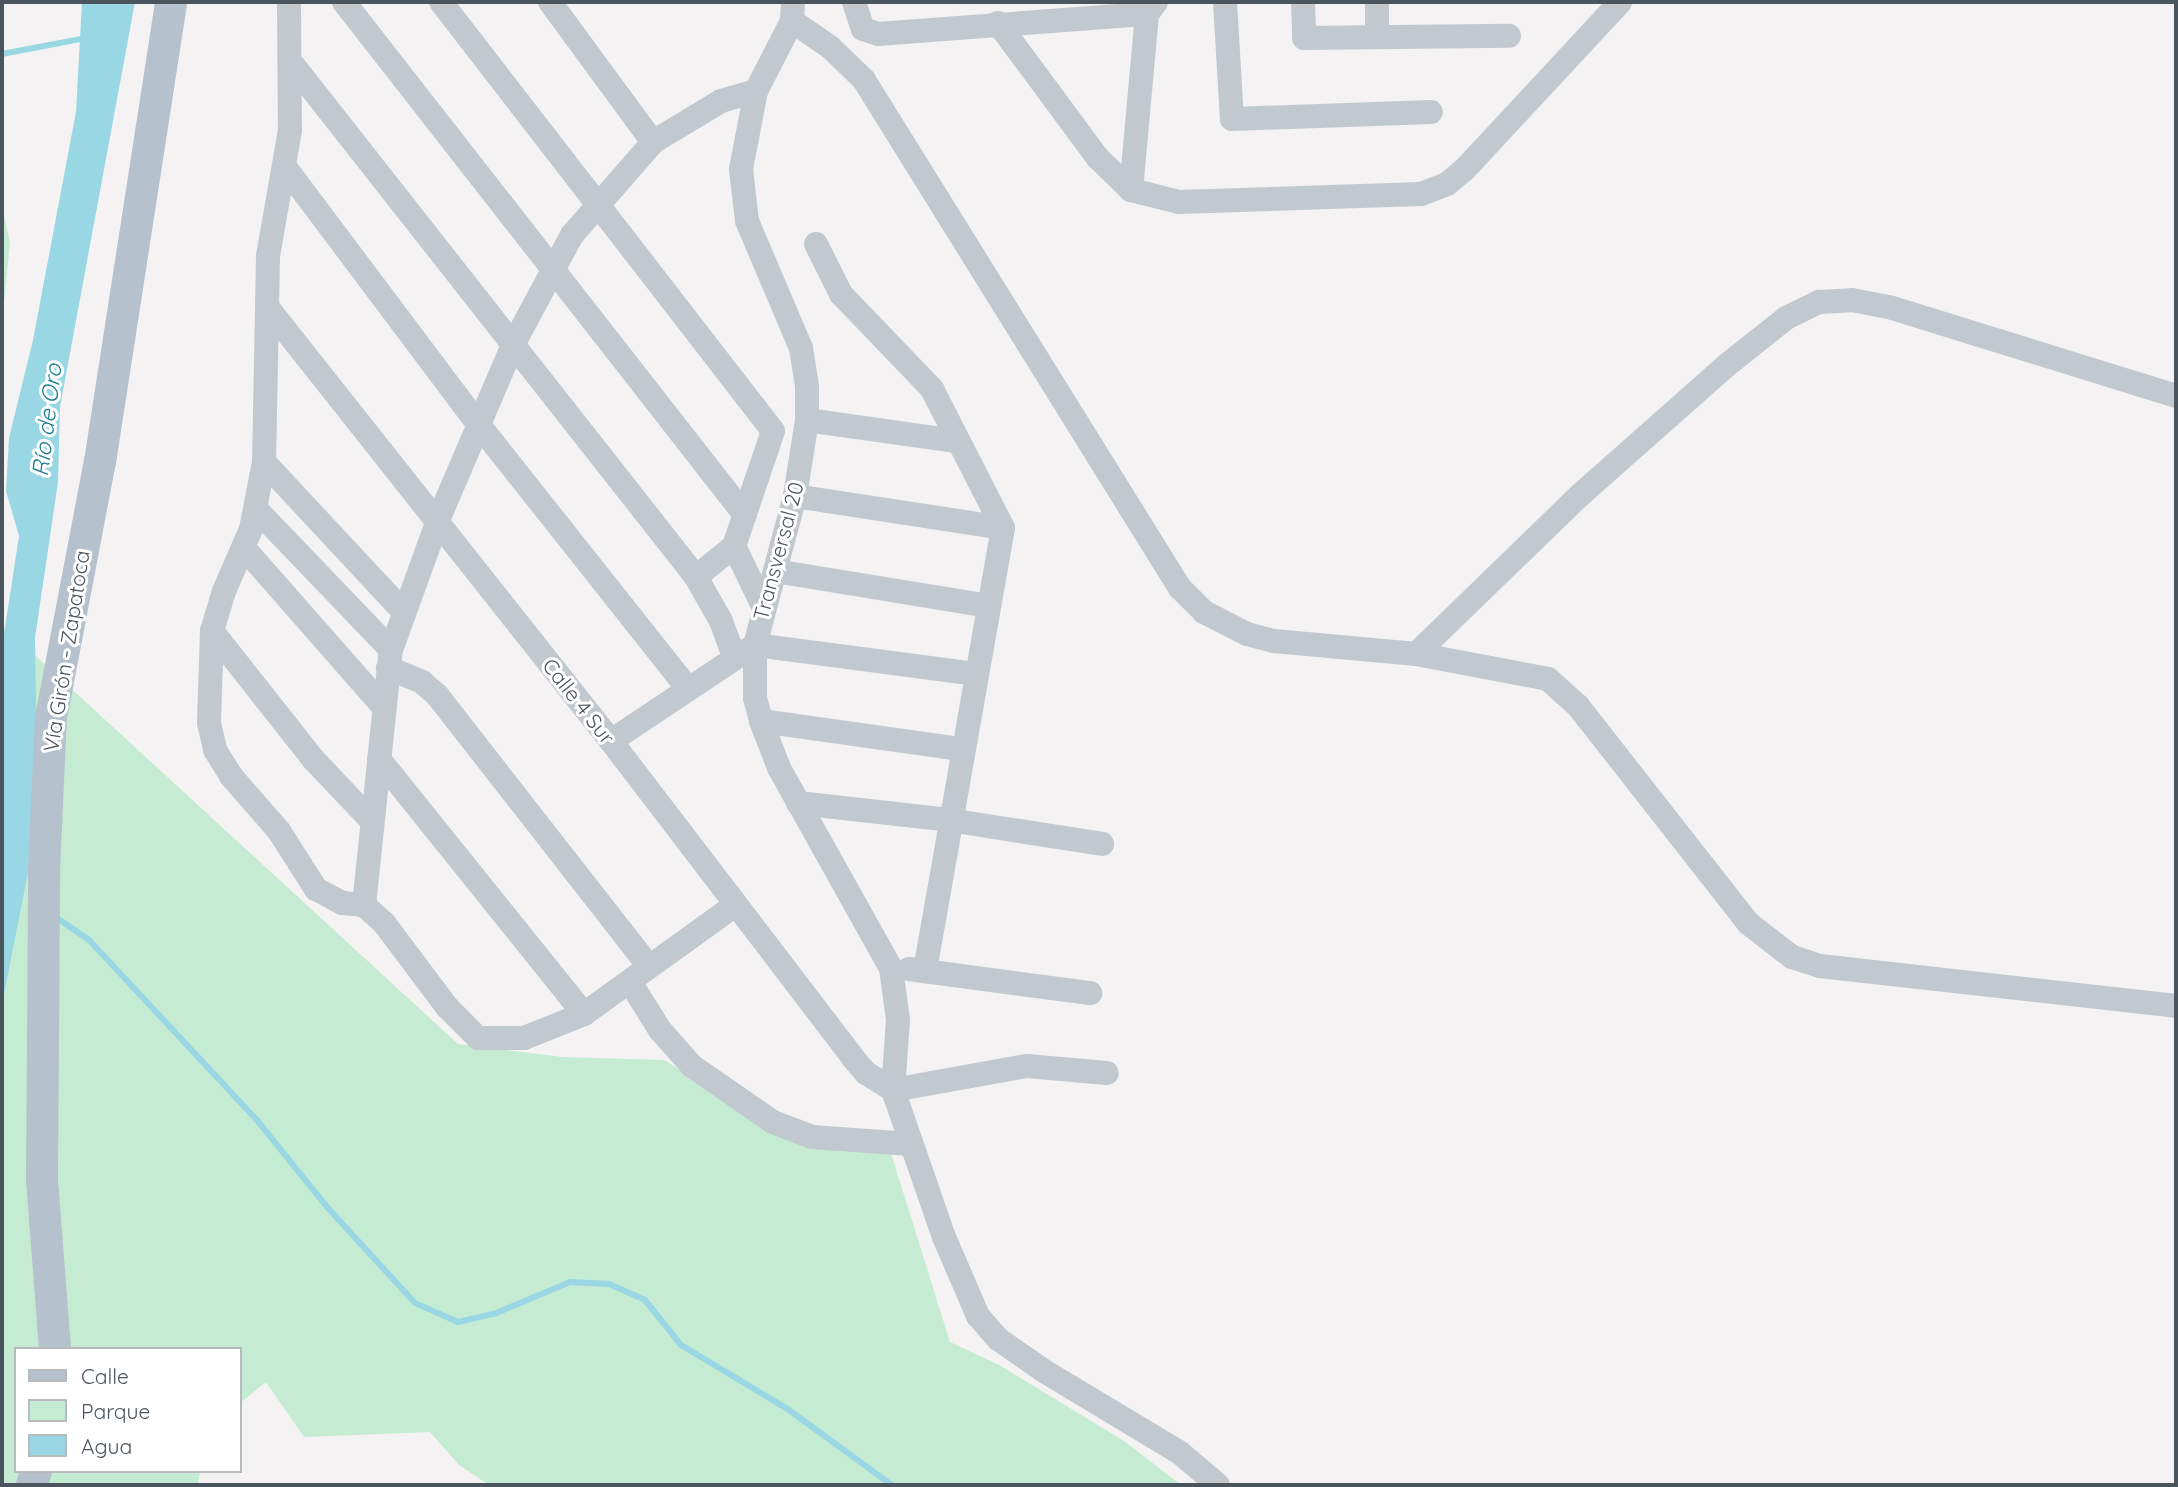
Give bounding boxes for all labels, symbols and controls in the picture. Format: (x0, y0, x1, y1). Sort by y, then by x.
water label: Río de Oro (26, 362, 68, 478)
street label: Transversal 20 (747, 479, 809, 623)
street label: Vía Girón - Zapatoca (38, 548, 94, 754)
street label: Calle 4 Sur (538, 653, 620, 749)
legend (14, 1347, 242, 1473)
text: Calle (81, 1363, 129, 1389)
text: Parque (81, 1398, 150, 1424)
text: Agua (81, 1433, 132, 1459)

